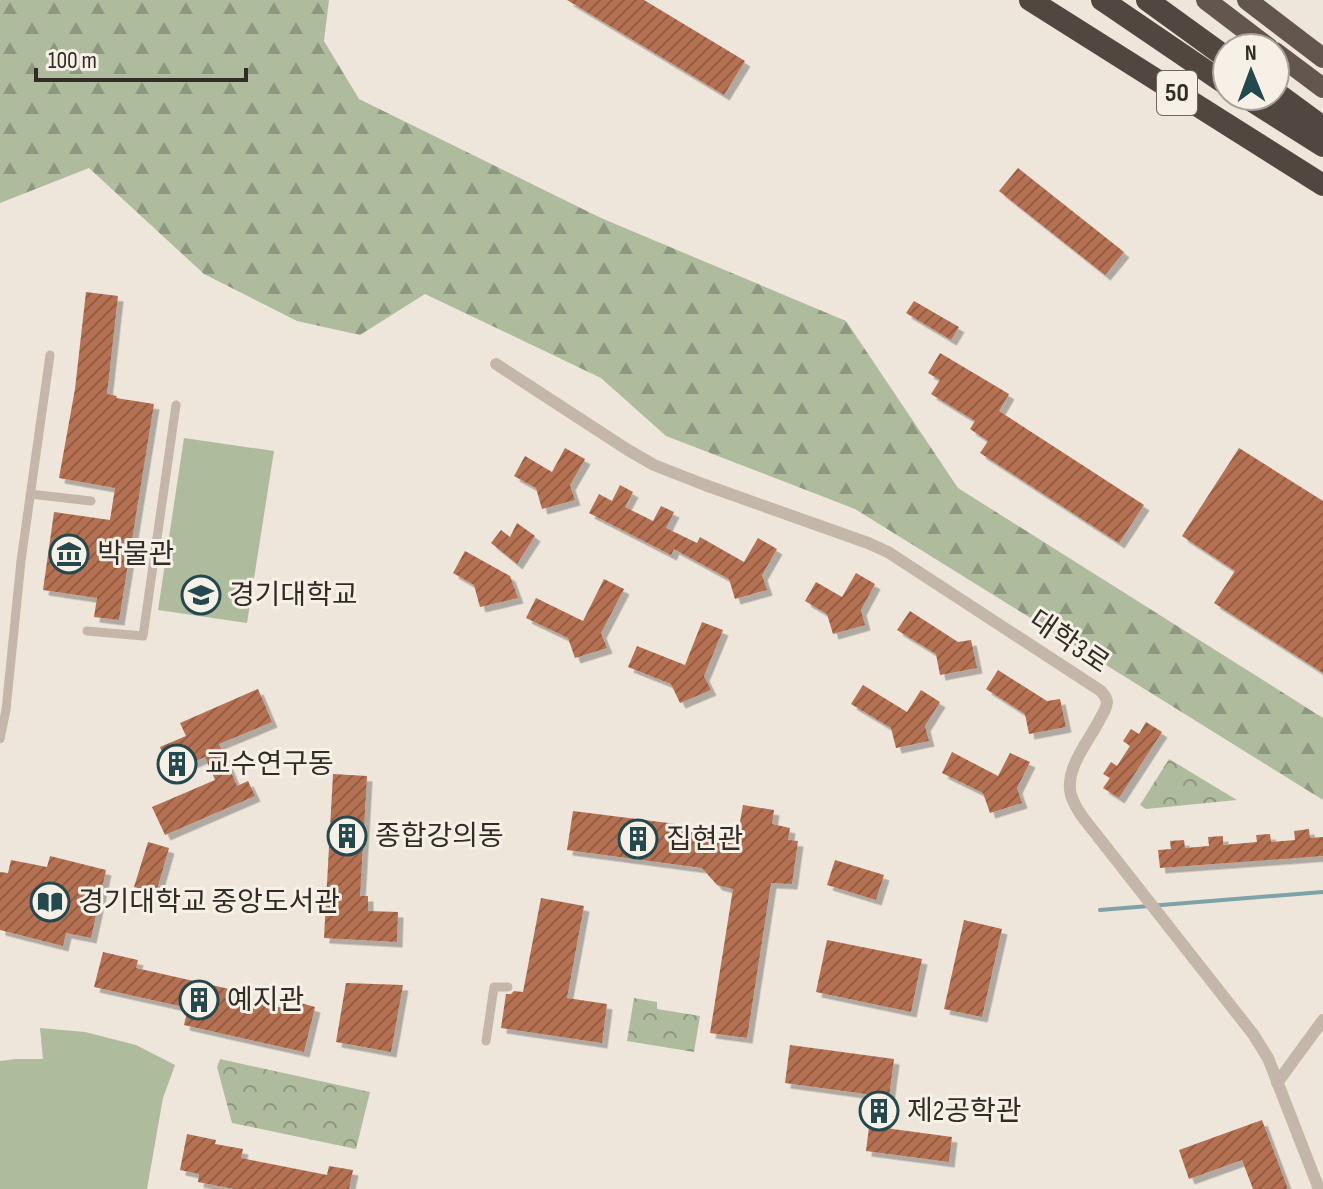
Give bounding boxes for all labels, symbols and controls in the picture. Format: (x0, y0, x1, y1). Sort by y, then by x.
scale bar (36, 32, 246, 82)
north arrow (1211, 32, 1291, 112)
text: N (1245, 40, 1257, 67)
text: 100 m (48, 46, 97, 75)
road number: 50 (1157, 71, 1197, 115)
museum icon: 박물관 (48, 533, 90, 575)
place label: 박물관 (97, 538, 174, 571)
school or university icon: 경기대학교 (180, 574, 222, 616)
place label: 경기대학교 (229, 579, 358, 612)
street label: 대학3로 (1023, 603, 1115, 681)
building icon: 교수연구동 (156, 743, 198, 785)
place label: 교수연구동 (205, 748, 334, 781)
building icon: 종합강의동 (326, 815, 368, 857)
building icon: 집현관 (617, 818, 659, 860)
place label: 종합강의동 (375, 820, 504, 853)
place label: 집현관 (666, 823, 743, 856)
library icon: 경기대학교 중앙도서관 (29, 881, 71, 923)
place label: 경기대학교 중앙도서관 (78, 886, 340, 919)
building icon: 예지관 (178, 979, 220, 1021)
place label: 예지관 (227, 984, 304, 1017)
building icon: 제2공학관 (858, 1090, 900, 1132)
place label: 제2공학관 (907, 1095, 1022, 1128)

